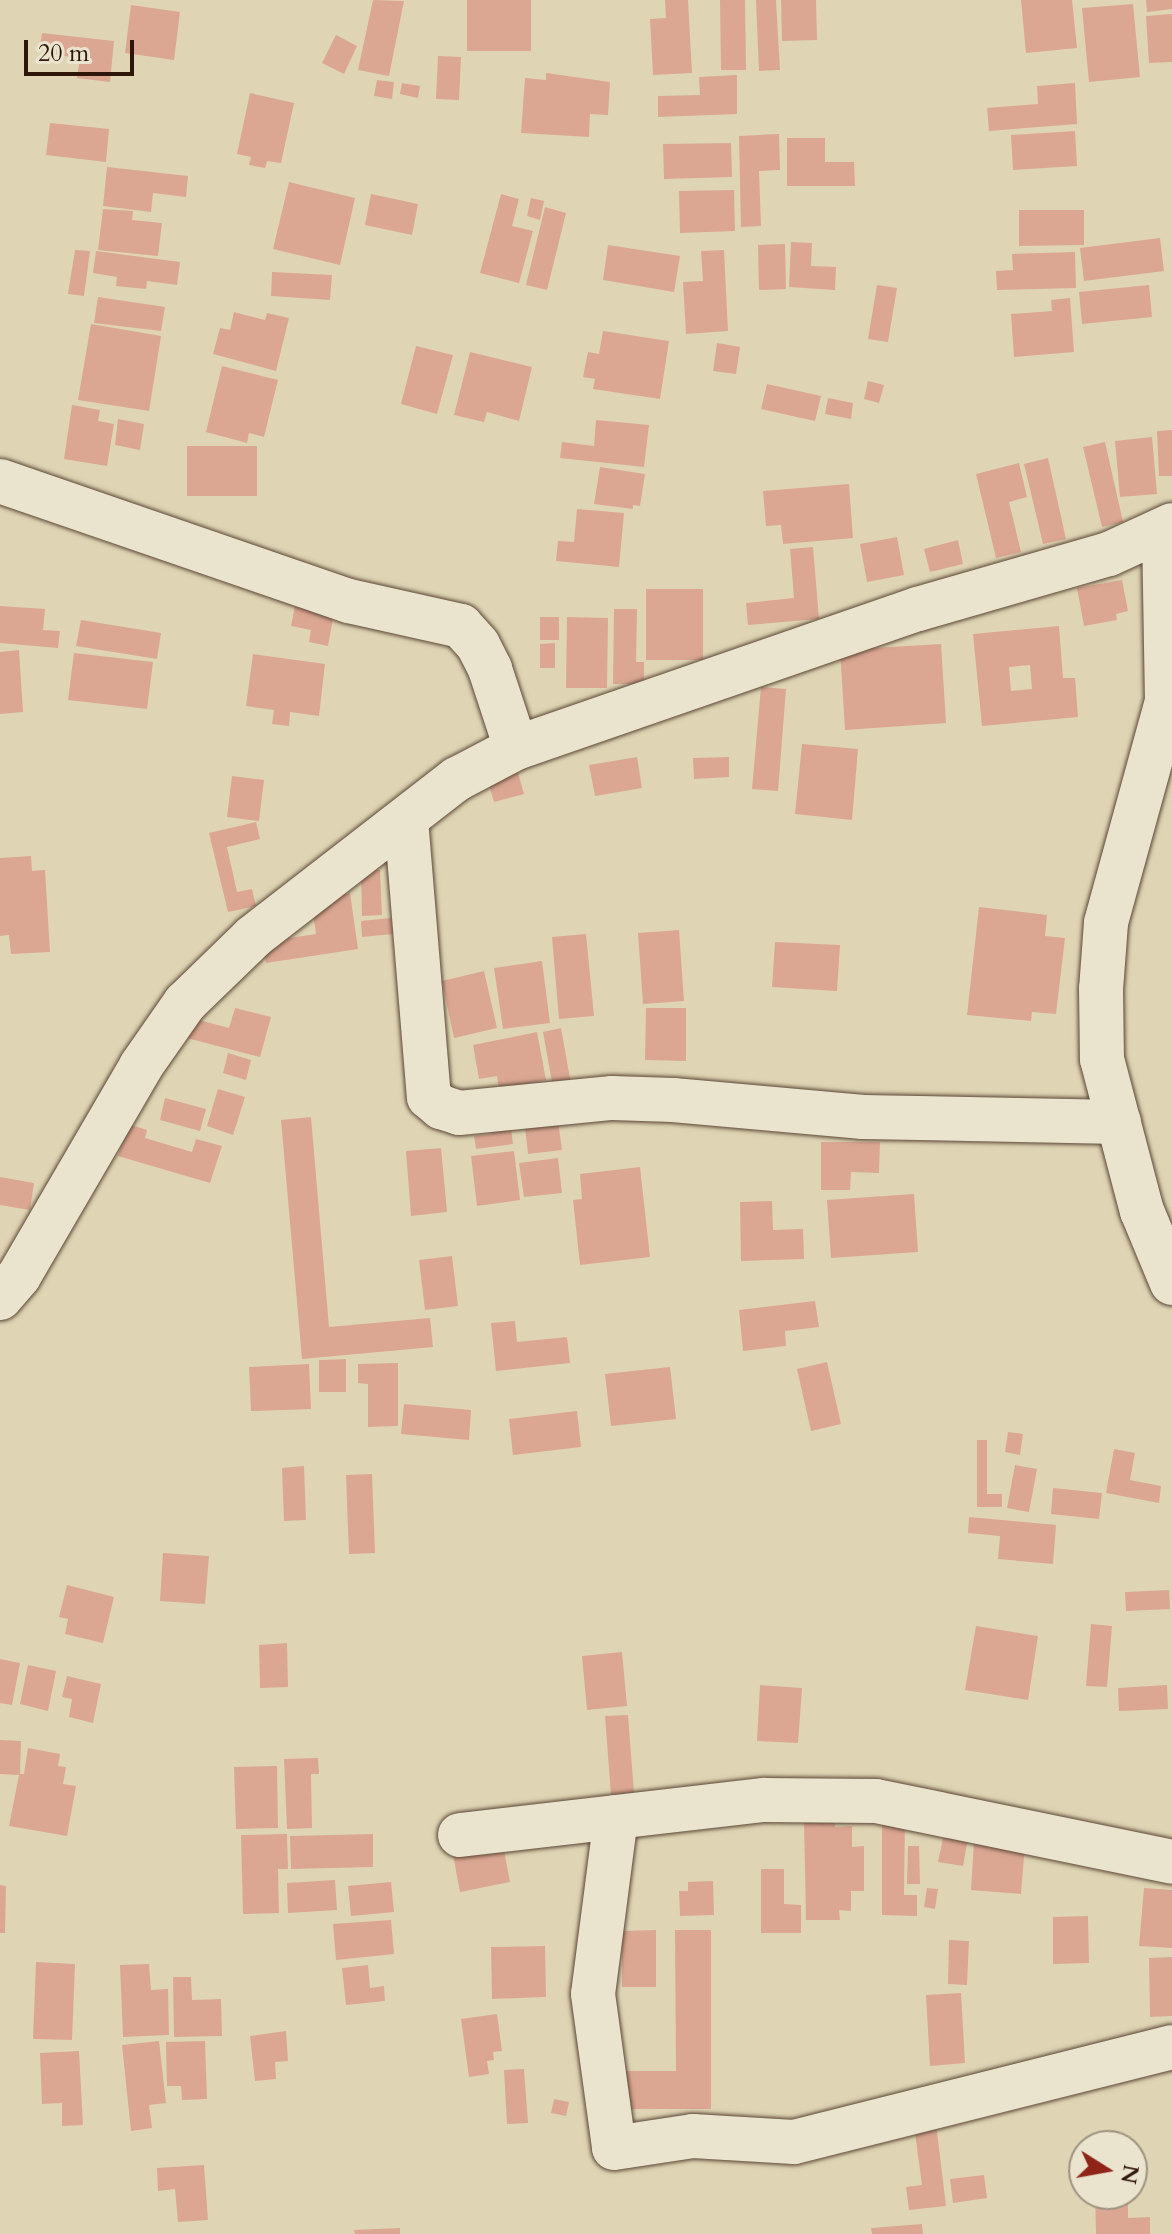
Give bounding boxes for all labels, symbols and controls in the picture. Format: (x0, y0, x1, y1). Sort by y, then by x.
scale bar (28, 24, 138, 74)
text: 20 m (38, 37, 89, 70)
north arrow (1068, 2130, 1148, 2210)
text: N (1113, 2162, 1146, 2186)

